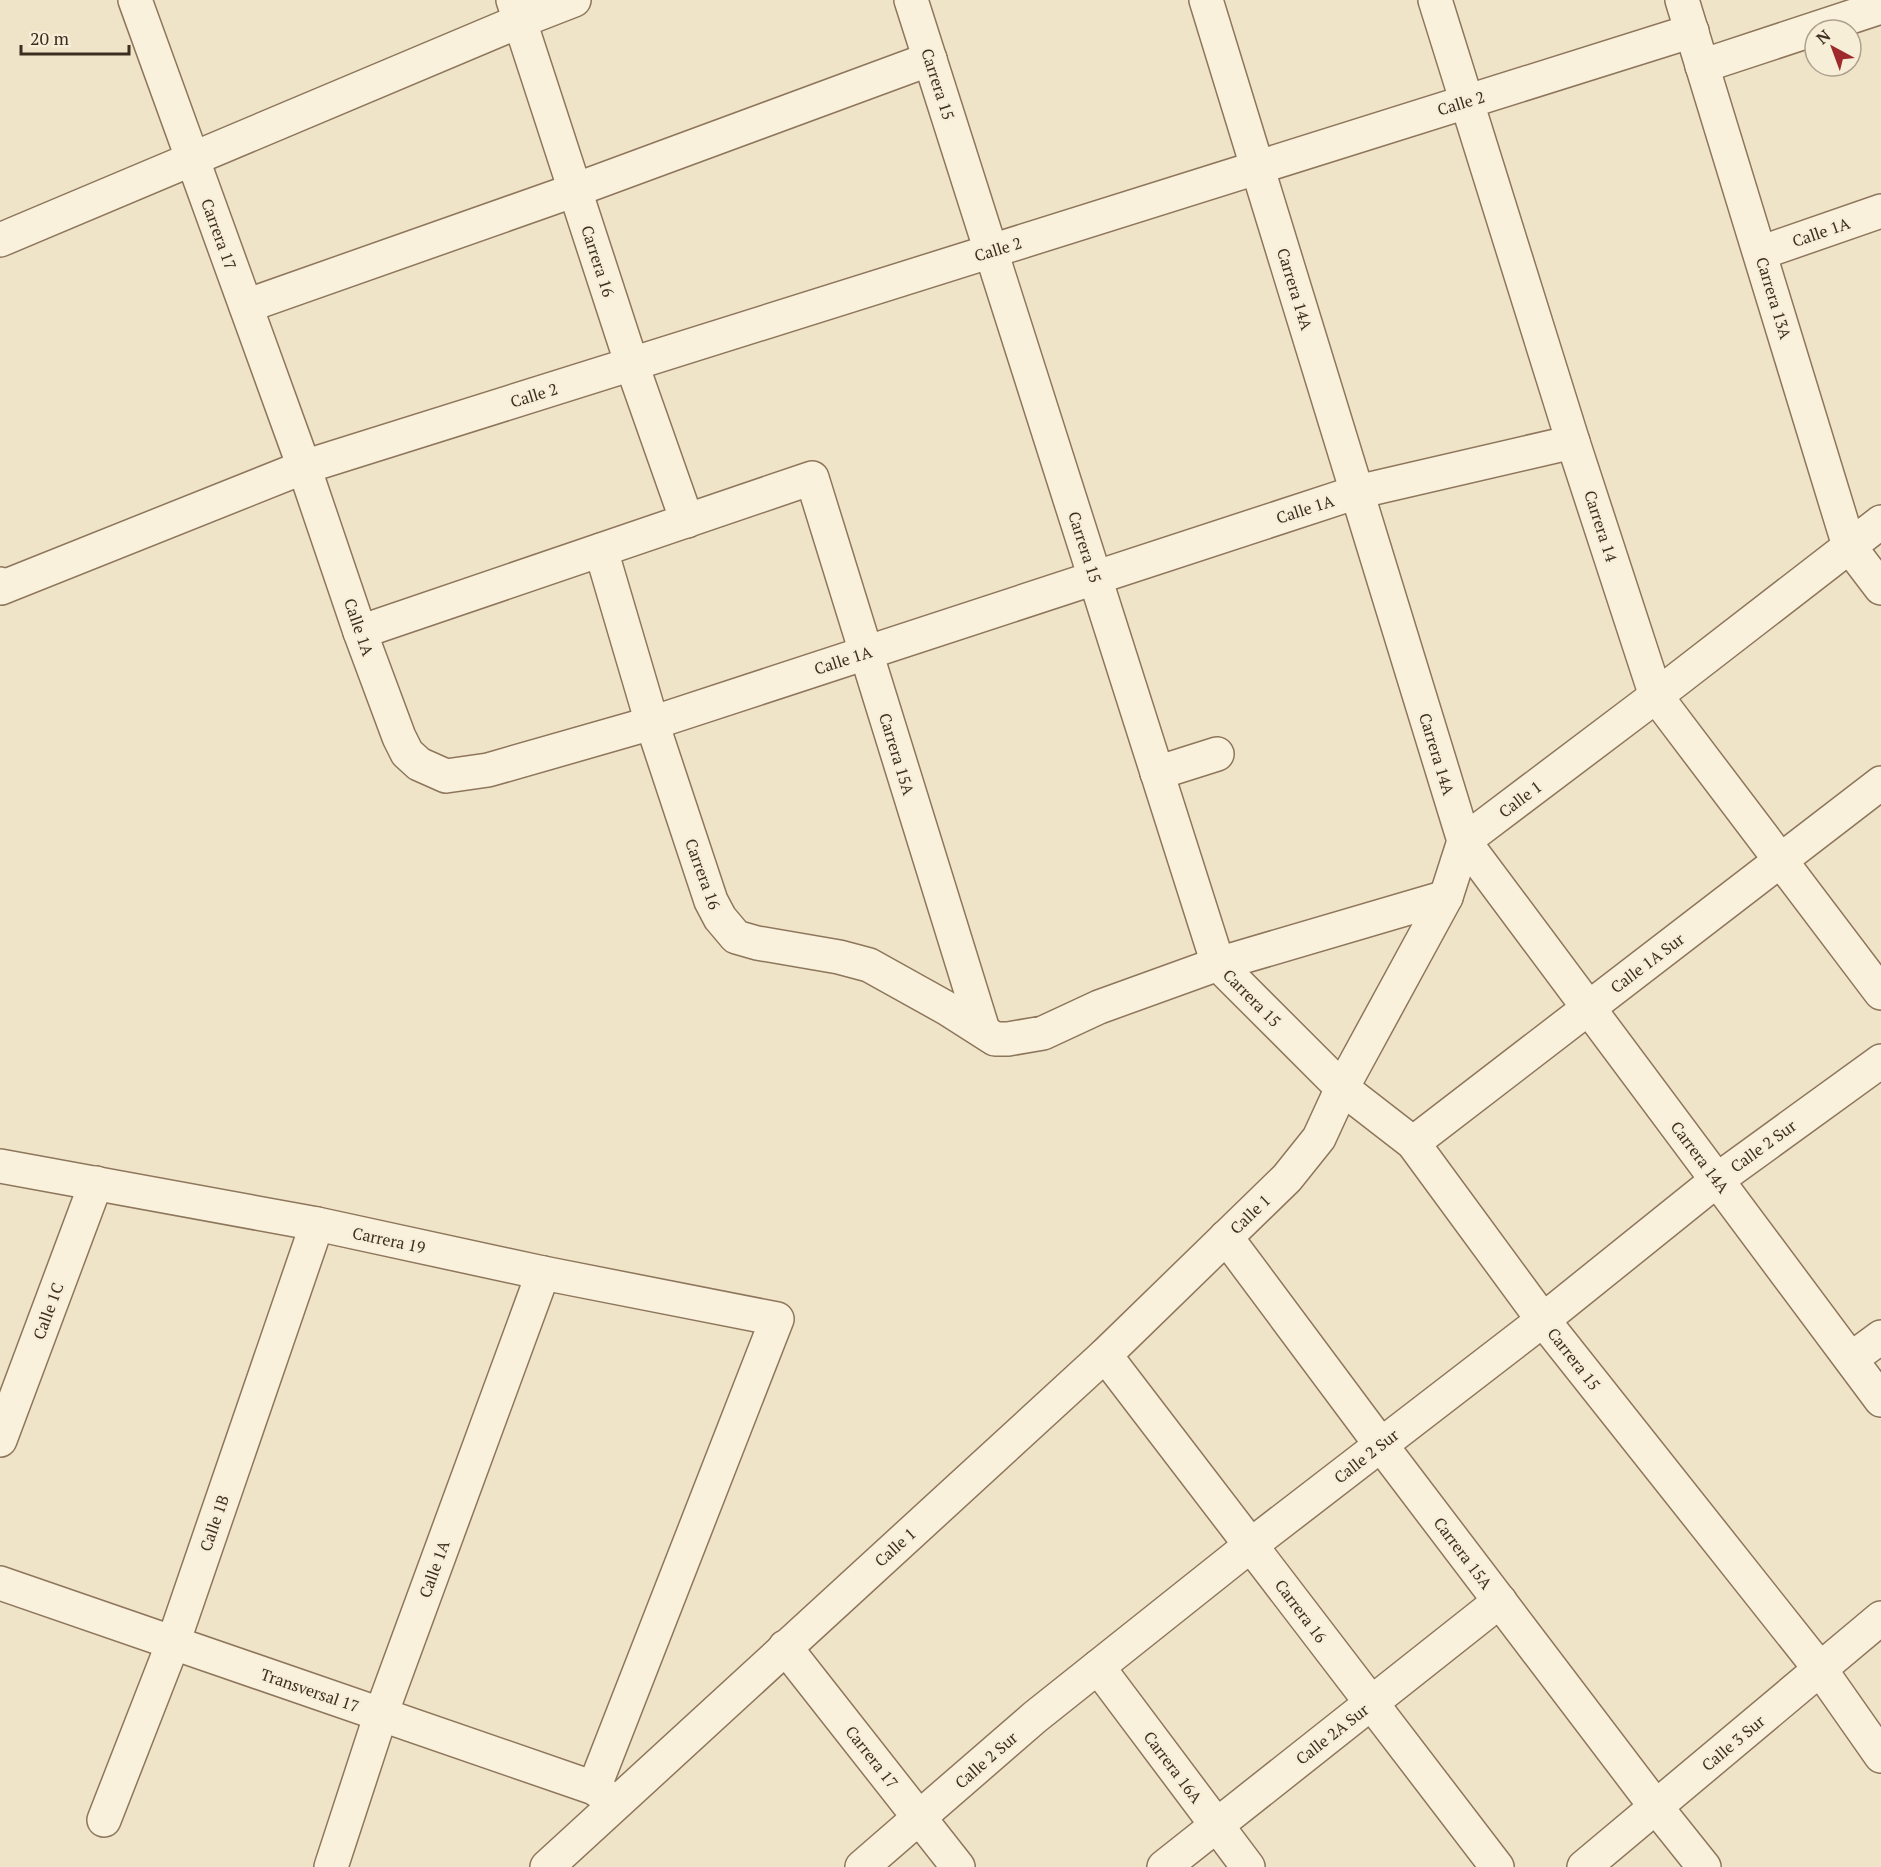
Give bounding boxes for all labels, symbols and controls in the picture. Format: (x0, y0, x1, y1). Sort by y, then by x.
scale bar (21, 18, 129, 56)
north arrow (1803, 18, 1863, 78)
text: N (1811, 24, 1835, 49)
text: 20 m (30, 26, 70, 50)
street label: Carrera 15 (916, 45, 960, 123)
street label: Calle 2 (1435, 85, 1487, 121)
street label: Carrera 17 (196, 196, 242, 272)
street label: Calle 1A (1789, 212, 1853, 252)
street label: Carrera 16 (576, 222, 620, 300)
street label: Calle 2 (972, 231, 1024, 267)
street label: Carrera 14A (1272, 245, 1318, 333)
street label: Carrera 13A (1751, 254, 1797, 342)
street label: Calle 2 (508, 377, 560, 413)
street label: Carrera 14 (1579, 487, 1623, 565)
street label: Calle 1A (1273, 489, 1337, 529)
street label: Carrera 15 (1063, 508, 1107, 586)
street label: Calle 1A (339, 595, 379, 659)
street label: Calle 1A (811, 640, 875, 680)
street label: Carrera 15A (874, 710, 920, 798)
street label: Carrera 14A (1414, 710, 1460, 798)
street label: Calle 1 (1494, 776, 1546, 822)
street label: Carrera 16 (680, 836, 726, 913)
street label: Calle 1A Sur (1606, 928, 1689, 998)
street label: Carrera 15 (1218, 964, 1286, 1032)
street label: Calle 2 Sur (1726, 1114, 1801, 1177)
street label: Carrera 14A (1666, 1117, 1734, 1198)
street label: Calle 1 (1225, 1189, 1275, 1239)
street label: Carrera 19 (351, 1222, 427, 1258)
street label: Calle 1C (28, 1280, 68, 1342)
street label: Carrera 15 (1543, 1323, 1605, 1395)
street label: Calle 2 Sur (1329, 1423, 1403, 1488)
street label: Calle 1B (194, 1492, 234, 1554)
street label: Carrera 15A (1429, 1513, 1497, 1594)
street label: Calle 1 (870, 1523, 920, 1571)
street label: Calle 1A (414, 1537, 455, 1601)
street label: Carrera 16 (1270, 1575, 1332, 1648)
street label: Transversal 17 (258, 1663, 362, 1717)
street label: Calle 2A Sur (1291, 1698, 1374, 1769)
street label: Calle 3 Sur (1697, 1710, 1770, 1776)
street label: Carrera 17 (841, 1721, 903, 1793)
street label: Calle 2 Sur (950, 1726, 1023, 1793)
street label: Carrera 16A (1139, 1727, 1207, 1808)

